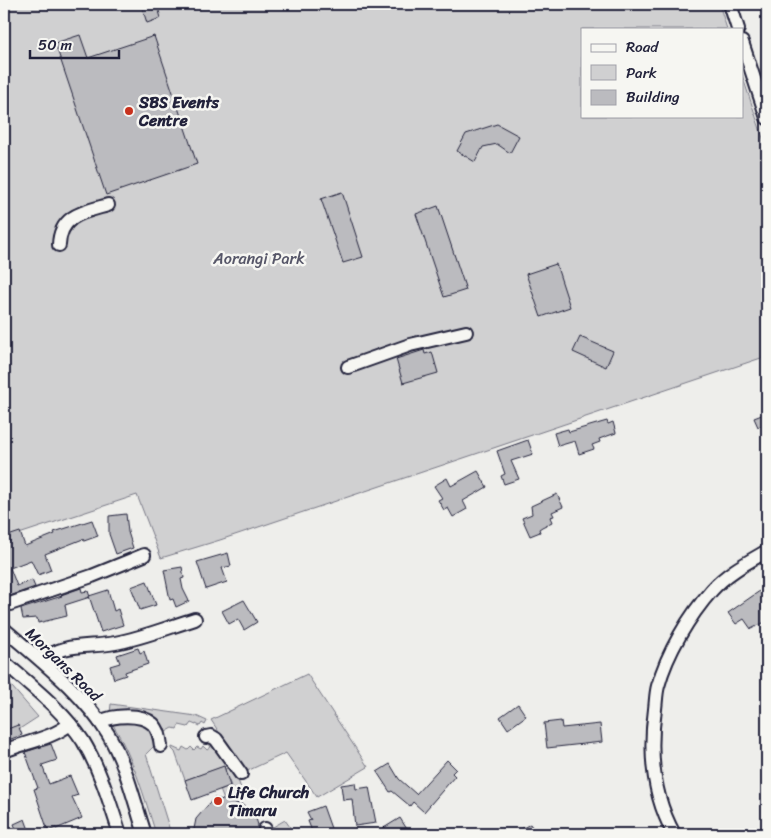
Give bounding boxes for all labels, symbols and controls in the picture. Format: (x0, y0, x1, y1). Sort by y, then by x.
scale bar (30, 28, 119, 60)
legend (581, 28, 744, 118)
text: 50 m (38, 32, 73, 58)
text: Road (626, 34, 659, 60)
text: Park (626, 60, 657, 86)
text: Building (626, 84, 680, 110)
place label: SBS Events Centre (138, 88, 220, 135)
marker: SBS Events Centre (123, 105, 135, 117)
park label: Aorangi Park (212, 244, 305, 273)
street label: Morgans Road (18, 620, 110, 710)
place label: Life Church Timaru (228, 778, 310, 825)
marker: Life Church Timaru (212, 795, 224, 807)

